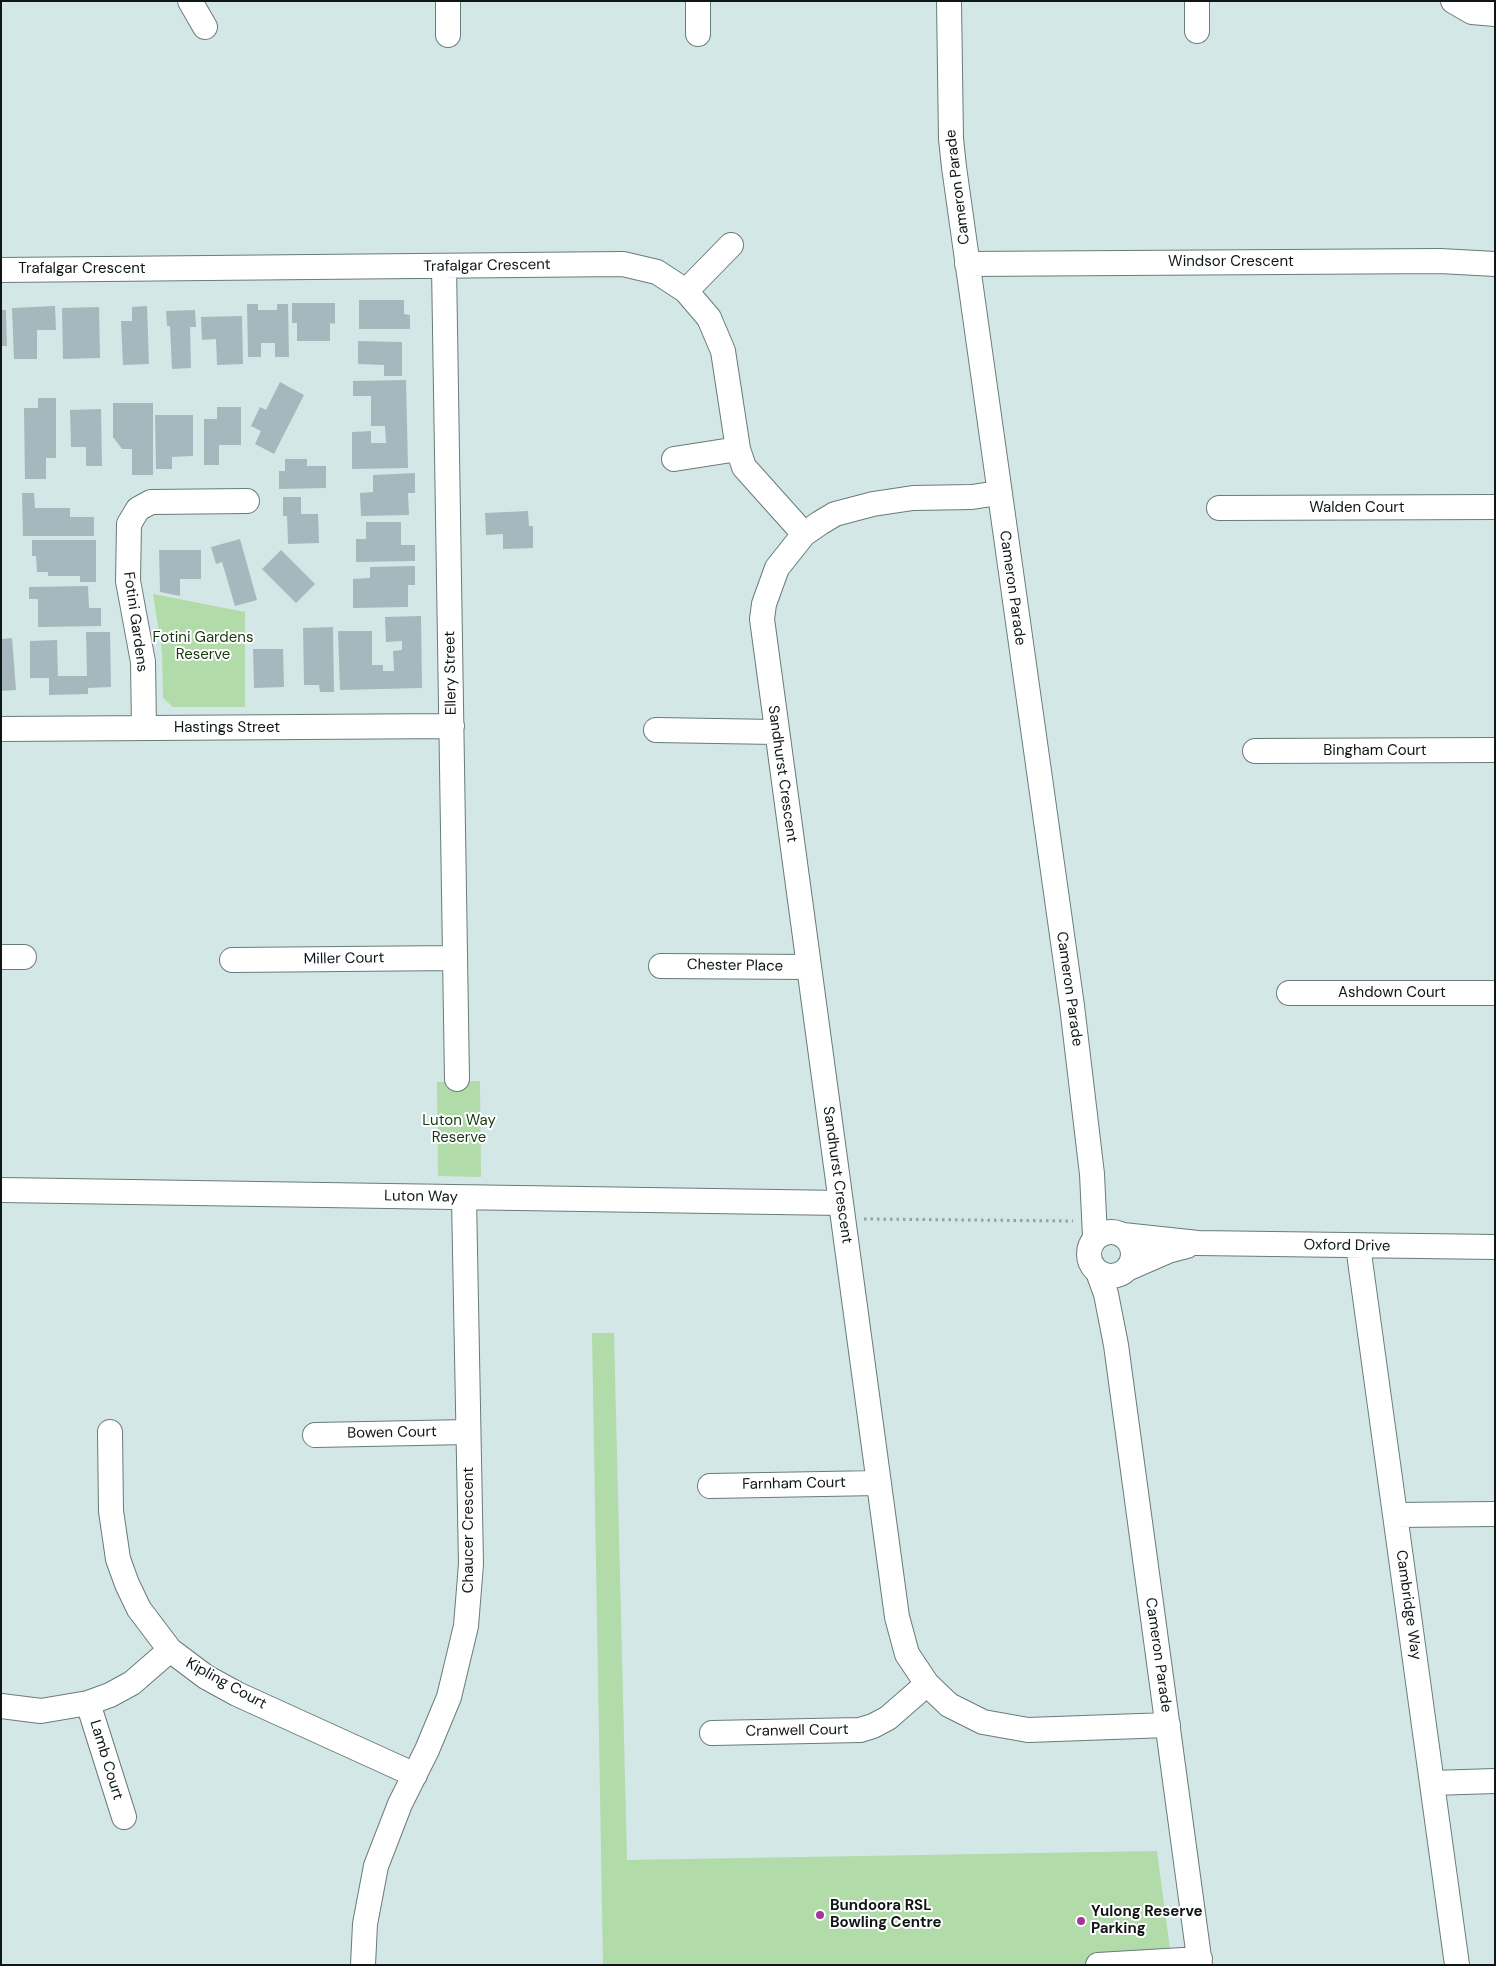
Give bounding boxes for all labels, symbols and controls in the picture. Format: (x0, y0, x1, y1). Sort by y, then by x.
street label: Cameron Parade (942, 128, 974, 246)
street label: Windsor Crescent (1168, 253, 1294, 271)
street label: Trafalgar Crescent (423, 256, 551, 276)
street label: Trafalgar Crescent (18, 260, 146, 278)
street label: Walden Court (1309, 499, 1405, 517)
street label: Cameron Parade (995, 529, 1029, 647)
street label: Fotini Gardens (119, 571, 151, 673)
park label: Fotini Gardens Reserve (153, 629, 253, 664)
street label: Ellery Street (441, 631, 461, 715)
street label: Sandhurst Crescent (763, 704, 801, 844)
street label: Hastings Street (174, 719, 280, 737)
street label: Bingham Court (1323, 742, 1427, 760)
street label: Cameron Parade (1052, 930, 1086, 1048)
street label: Miller Court (304, 949, 384, 969)
street label: Chester Place (687, 956, 783, 976)
street label: Ashdown Court (1338, 984, 1446, 1002)
street label: Sandhurst Crescent (818, 1105, 856, 1245)
park label: Luton Way Reserve (422, 1112, 496, 1147)
street label: Luton Way (384, 1187, 458, 1207)
street label: Oxford Drive (1303, 1236, 1391, 1256)
street label: Bowen Court (347, 1423, 437, 1443)
street label: Chaucer Crescent (460, 1467, 478, 1593)
street label: Farnham Court (742, 1474, 846, 1494)
street label: Cambridge Way (1391, 1549, 1425, 1661)
street label: Cameron Parade (1141, 1596, 1175, 1714)
street label: Kipling Court (183, 1654, 269, 1714)
street label: Lamb Court (85, 1718, 127, 1802)
street label: Cranwell Court (745, 1721, 849, 1741)
place label: Bundoora RSL Bowling Centre (830, 1897, 941, 1932)
place label: Yulong Reserve Parking (1091, 1903, 1203, 1938)
marker: Bundoora RSL Bowling Centre (814, 1909, 826, 1921)
marker: Yulong Reserve Parking (1075, 1915, 1087, 1927)

